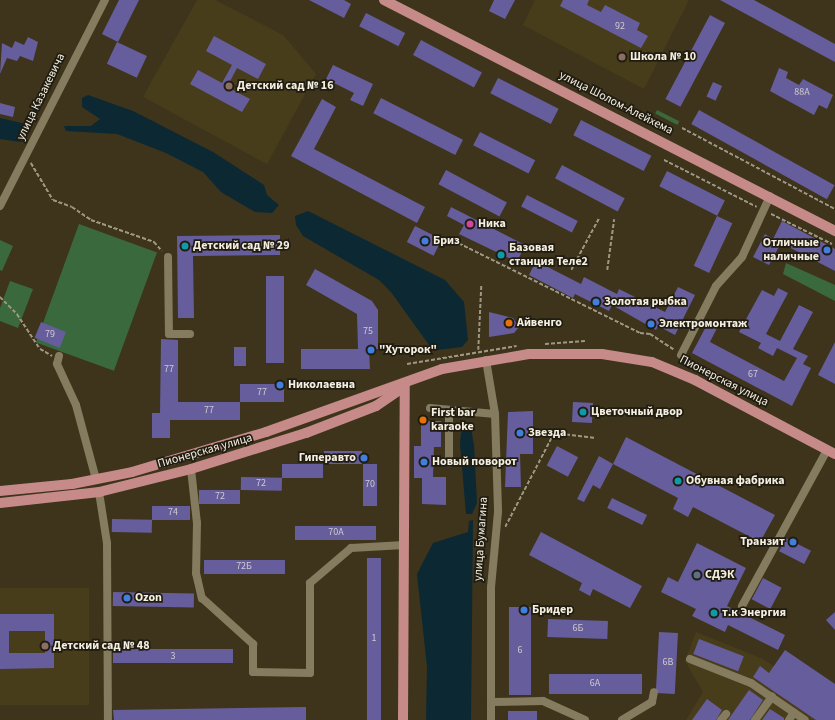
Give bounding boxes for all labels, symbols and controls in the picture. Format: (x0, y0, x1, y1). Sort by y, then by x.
house number: 92 (615, 21, 625, 33)
place label: Школа № 10 (630, 50, 696, 64)
street label: улица Казакевича (14, 51, 68, 143)
marker: Школа № 10 (617, 52, 627, 62)
street label: улица Шолом-Алейхема (557, 68, 675, 138)
place label: Детский сад № 16 (237, 79, 333, 93)
marker: Детский сад № 16 (224, 81, 234, 91)
house number: 88А (794, 87, 810, 99)
place label: Ника (478, 217, 506, 231)
marker: Ника (465, 219, 475, 229)
place label: Бриз (433, 234, 460, 248)
marker: Бриз (420, 236, 430, 246)
place label: Отличные наличные (763, 236, 819, 264)
place label: Детский сад № 29 (193, 239, 289, 253)
marker: Детский сад № 29 (180, 241, 190, 251)
place label: Базовая станция Теле2 (509, 241, 588, 269)
marker: Отличные наличные (822, 245, 832, 255)
marker: Базовая станция Теле2 (496, 250, 506, 260)
place label: Золотая рыбка (604, 295, 687, 309)
marker: Золотая рыбка (591, 297, 601, 307)
place label: Айвенго (517, 316, 562, 330)
place label: Электромонтаж (659, 317, 747, 331)
marker: Айвенго (504, 318, 514, 328)
marker: Электромонтаж (646, 319, 656, 329)
house number: 75 (363, 326, 373, 338)
house number: 79 (45, 329, 55, 341)
place label: "Хуторок" (379, 343, 437, 357)
marker: "Хуторок" (366, 345, 376, 355)
street label: Пионерская улица (677, 352, 771, 410)
house number: 77 (164, 364, 174, 376)
house number: 67 (748, 369, 758, 381)
place label: Николаевна (288, 378, 355, 392)
marker: Николаевна (275, 380, 285, 390)
house number: 77 (257, 387, 267, 399)
house number: 77 (204, 405, 214, 417)
place label: Цветочный двор (591, 405, 683, 419)
place label: First bar karaoke (431, 406, 475, 434)
marker: Цветочный двор (578, 407, 588, 417)
marker: First bar karaoke (418, 415, 428, 425)
place label: Звезда (528, 426, 566, 440)
marker: Звезда (515, 428, 525, 438)
street label: Пионерская улица (156, 431, 254, 471)
place label: Гиперавто (299, 451, 356, 465)
marker: Гиперавто (359, 453, 369, 463)
place label: Новый поворот (432, 455, 517, 469)
marker: Новый поворот (419, 457, 429, 467)
place label: Обувная фабрика (686, 474, 785, 488)
marker: Обувная фабрика (673, 476, 683, 486)
house number: 72 (256, 478, 266, 490)
house number: 70 (365, 479, 375, 491)
house number: 72 (215, 491, 225, 503)
street label: улица Бумагина (471, 496, 491, 582)
house number: 74 (168, 507, 178, 519)
house number: 70А (328, 527, 344, 539)
place label: Транзит (740, 535, 785, 549)
marker: Транзит (788, 537, 798, 547)
house number: 72Б (236, 561, 252, 573)
place label: СДЭК (705, 568, 734, 582)
marker: СДЭК (692, 570, 702, 580)
place label: Ozon (135, 591, 162, 605)
marker: Ozon (122, 593, 132, 603)
place label: Бридер (532, 603, 573, 617)
marker: Бридер (519, 605, 529, 615)
place label: т.к Энергия (722, 606, 786, 620)
marker: т.к Энергия (709, 608, 719, 618)
house number: 6Б (573, 623, 583, 635)
house number: 1 (372, 633, 376, 645)
place label: Детский сад № 48 (53, 639, 149, 653)
marker: Детский сад № 48 (40, 641, 50, 651)
house number: 6 (518, 645, 522, 657)
house number: 3 (171, 651, 175, 663)
house number: 6В (663, 657, 673, 669)
house number: 6А (590, 678, 600, 690)

